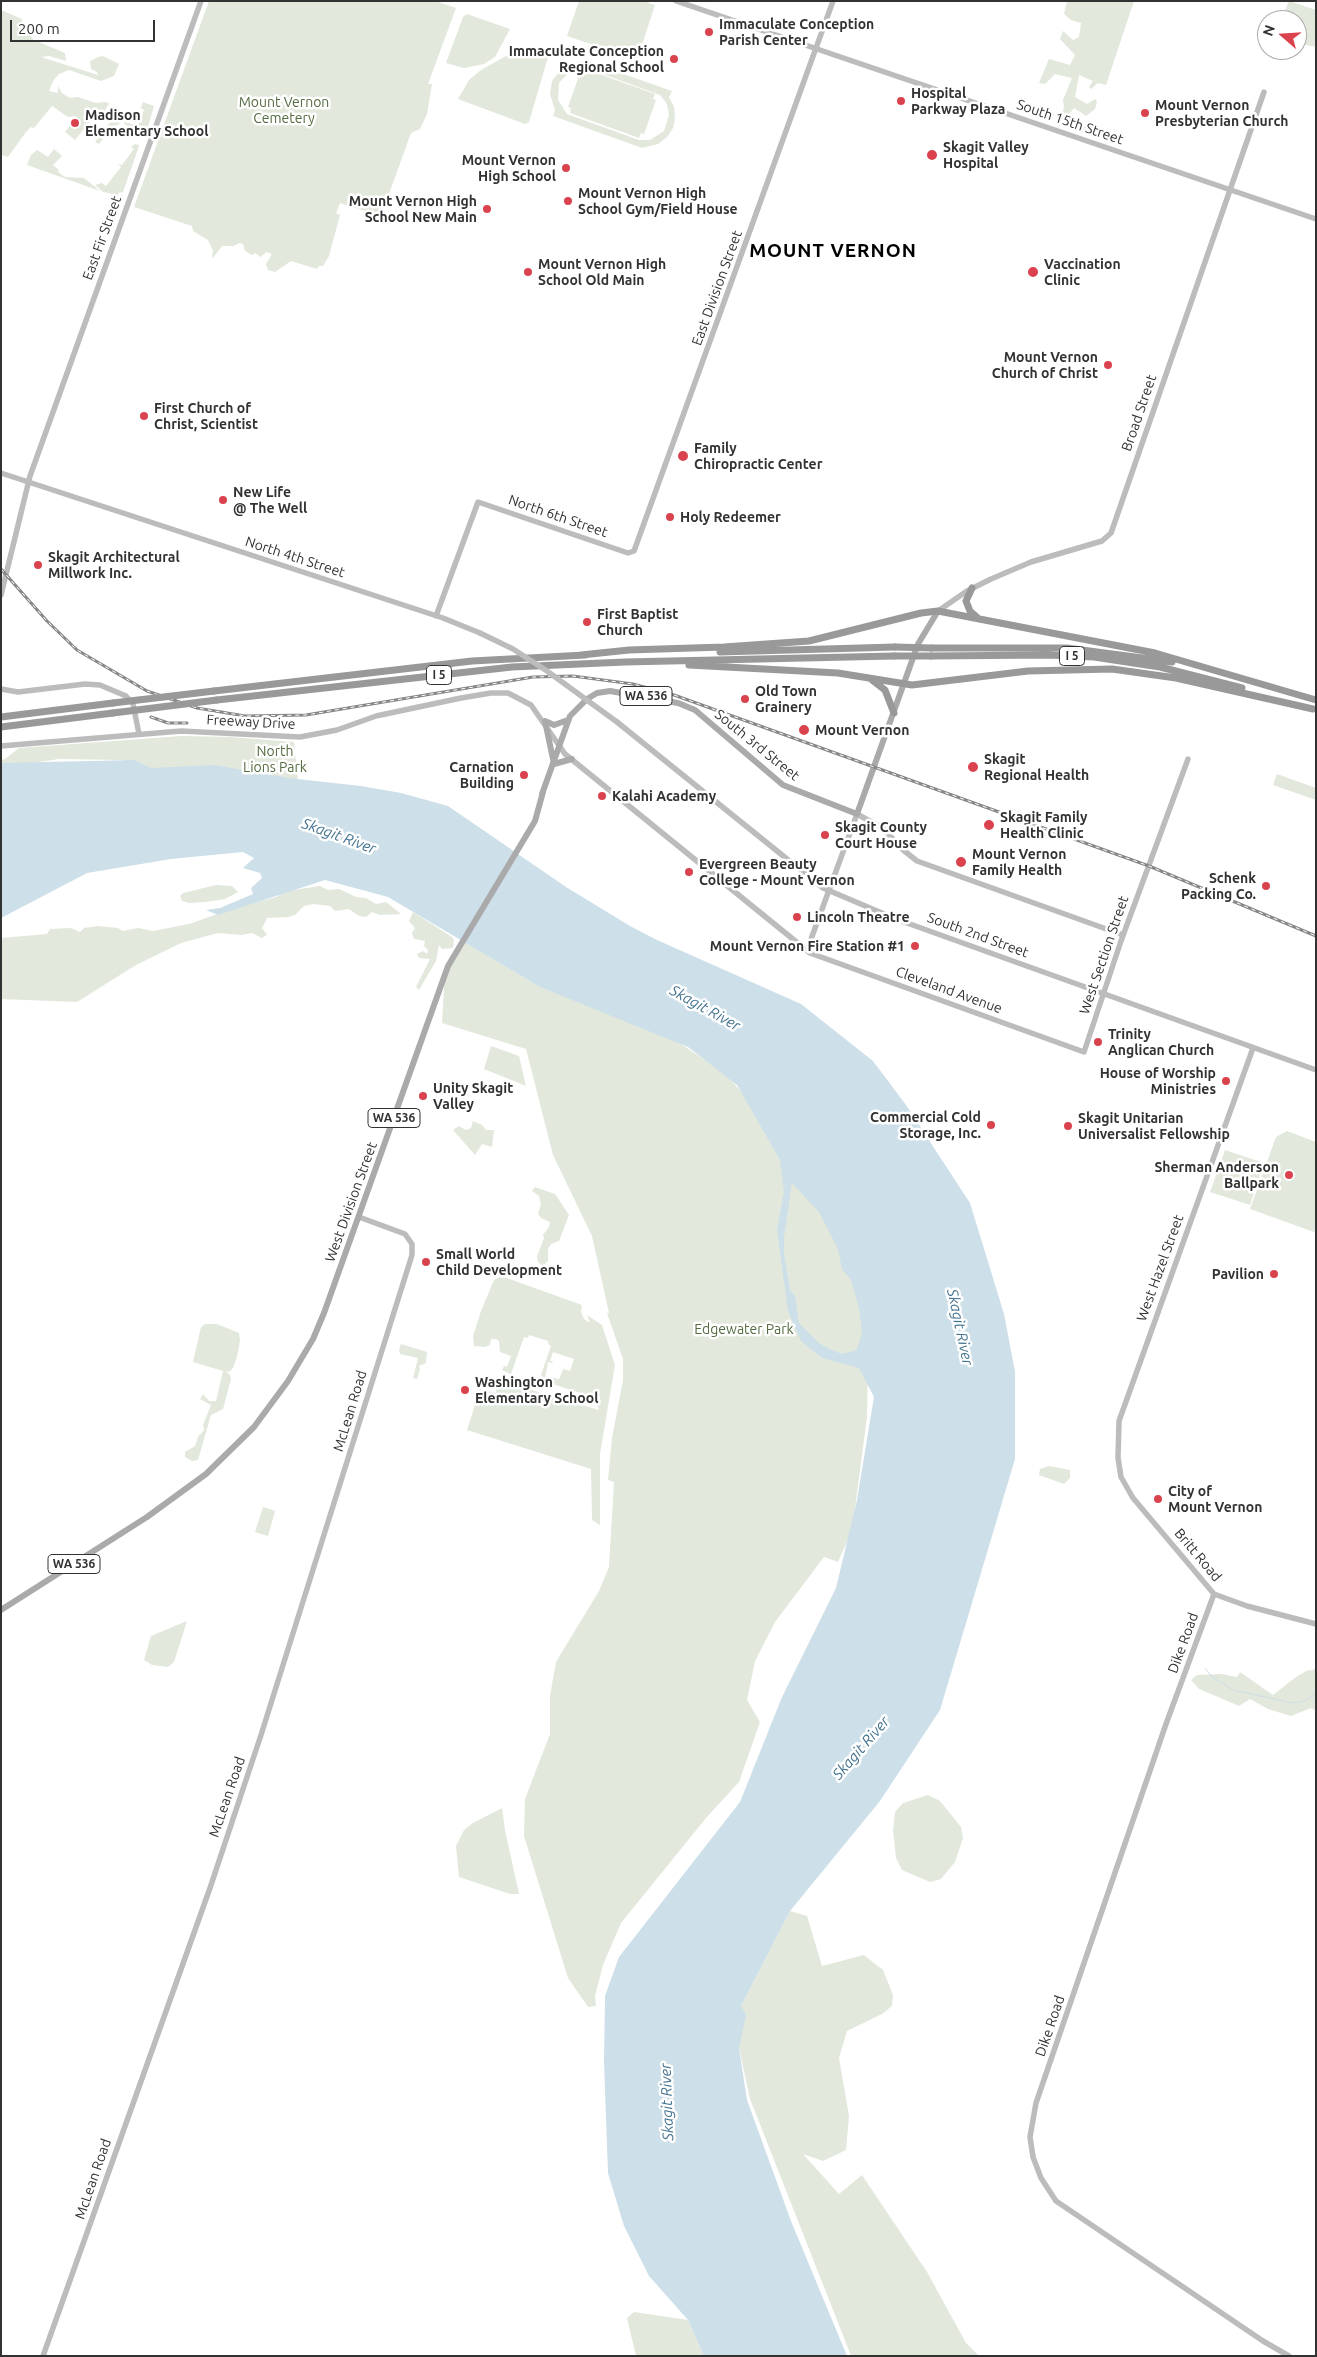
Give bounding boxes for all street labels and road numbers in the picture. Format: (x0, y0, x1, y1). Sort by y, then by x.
street label: South 15th Street (1014, 96, 1126, 148)
street label: East Fir Street (79, 194, 125, 282)
street label: East Division Street (688, 228, 746, 348)
street label: Broad Street (1118, 372, 1160, 454)
street label: North 6th Street (506, 491, 610, 541)
street label: North 4th Street (243, 533, 347, 581)
road number: I 5 (1060, 646, 1084, 666)
road number: I 5 (426, 666, 452, 684)
road number: WA 536 (620, 686, 672, 706)
street label: South 3rd Street (711, 706, 803, 784)
street label: Freeway Drive (206, 711, 296, 733)
street label: West Section Street (1076, 894, 1132, 1016)
street label: South 2nd Street (925, 909, 1031, 961)
street label: Cleveland Avenue (894, 963, 1004, 1017)
road number: WA 536 (368, 1108, 420, 1128)
street label: West Division Street (321, 1140, 381, 1264)
street label: West Hazel Street (1133, 1212, 1187, 1324)
street label: McLean Road (330, 1368, 370, 1454)
street label: Britt Road (1171, 1525, 1225, 1585)
road number: WA 536 (48, 1555, 100, 1574)
street label: Dike Road (1164, 1610, 1202, 1676)
street label: McLean Road (205, 1754, 249, 1840)
street label: Dike Road (1032, 1993, 1068, 2059)
street label: McLean Road (71, 2136, 115, 2222)

